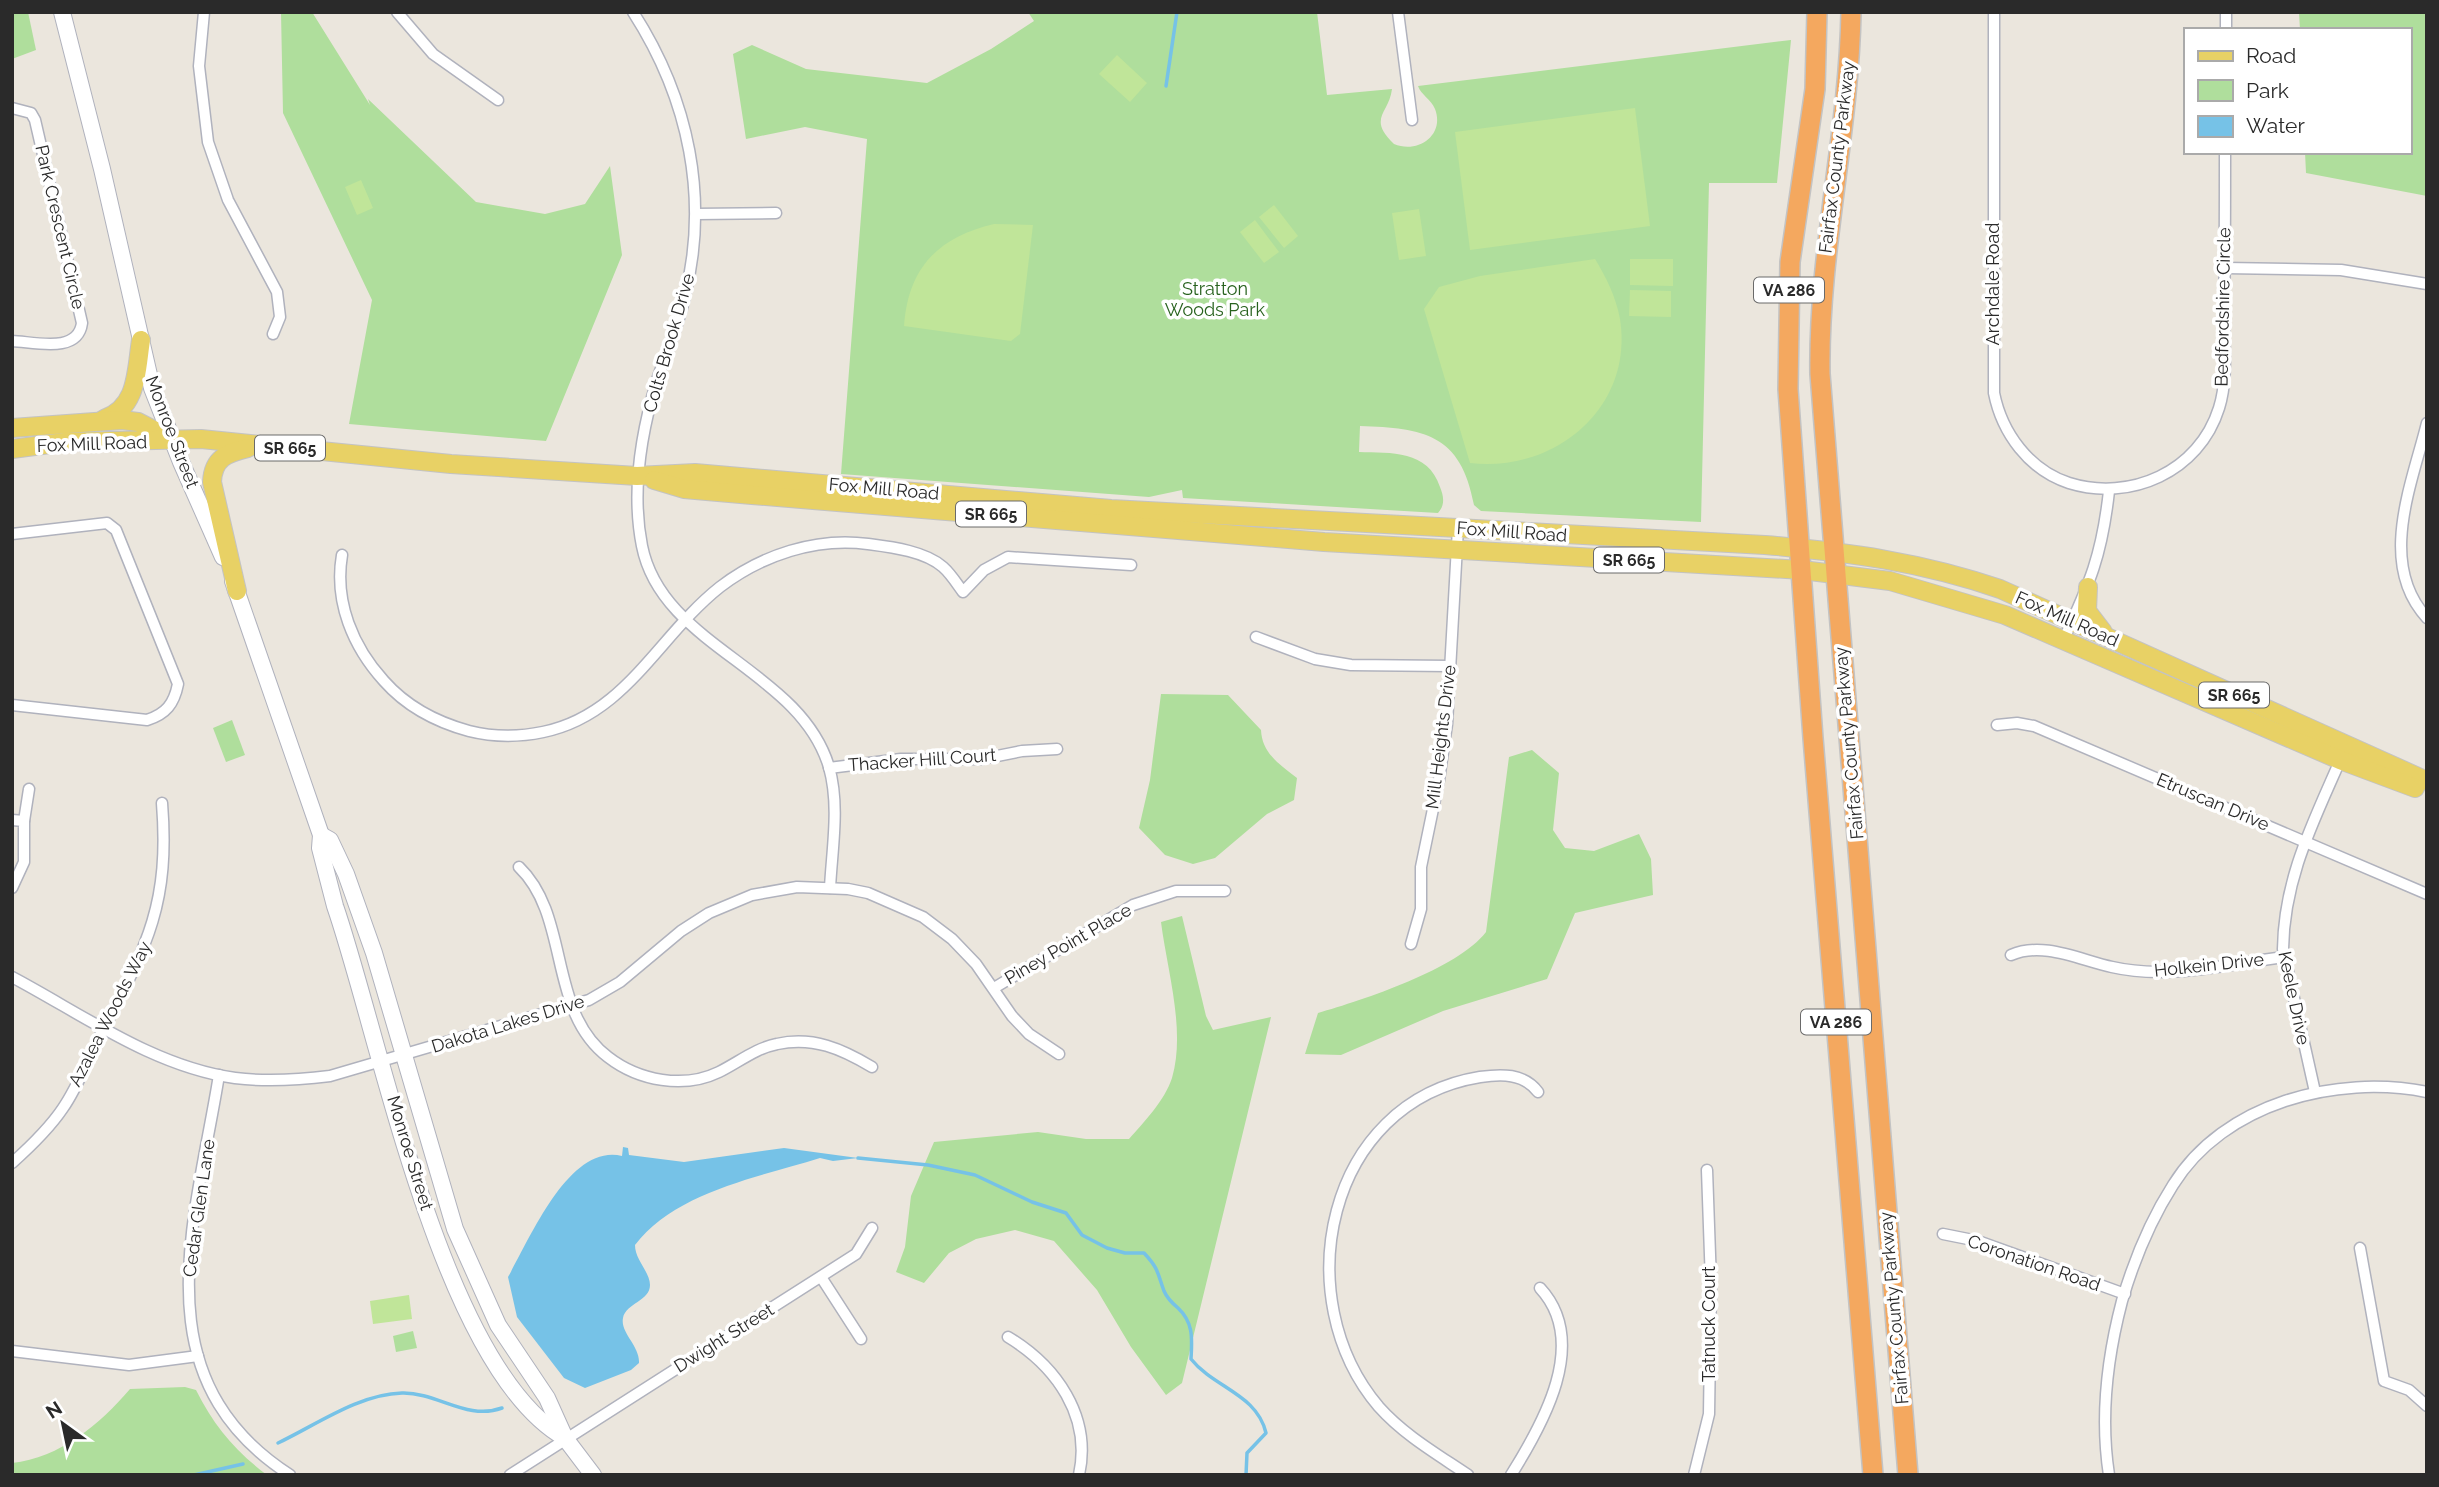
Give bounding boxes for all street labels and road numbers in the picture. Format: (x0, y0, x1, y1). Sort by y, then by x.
street label: Fairfax County Parkway (1814, 59, 1859, 254)
street label: Park Crescent Circle (31, 143, 90, 312)
street label: Archdale Road (1982, 223, 2003, 345)
street label: Bedfordshire Circle (2211, 227, 2234, 387)
street label: Colts Brook Drive (639, 270, 699, 415)
road number: VA 286 (1754, 278, 1824, 302)
street label: Monroe Street (141, 373, 204, 491)
street label: Fox Mill Road (36, 431, 148, 456)
road number: SR 665 (255, 436, 325, 461)
street label: Fox Mill Road (828, 473, 940, 504)
road number: SR 665 (956, 502, 1026, 526)
street label: Fox Mill Road (1456, 517, 1568, 546)
road number: SR 665 (1594, 548, 1664, 572)
street label: Fox Mill Road (2012, 586, 2122, 651)
street label: Fairfax County Parkway (1830, 646, 1867, 840)
street label: Mill Heights Drive (1421, 663, 1460, 810)
road number: SR 665 (2199, 682, 2269, 708)
street label: Thacker Hill Court (847, 744, 997, 775)
street label: Etruscan Drive (2154, 768, 2273, 835)
street label: Piney Point Place (1001, 899, 1135, 988)
street label: Azalea Woods Way (64, 937, 155, 1090)
street label: Holkein Drive (2153, 948, 2265, 981)
street label: Keele Drive (2274, 949, 2315, 1047)
street label: Dakota Lakes Drive (429, 990, 587, 1057)
road number: VA 286 (1801, 1010, 1871, 1034)
street label: Monroe Street (383, 1093, 438, 1213)
street label: Cedar Glen Lane (178, 1137, 219, 1278)
street label: Fairfax County Parkway (1875, 1211, 1912, 1405)
street label: Coronation Road (1965, 1230, 2103, 1295)
street label: Tatnuck Court (1698, 1266, 1719, 1382)
street label: Dwight Street (670, 1299, 777, 1377)

